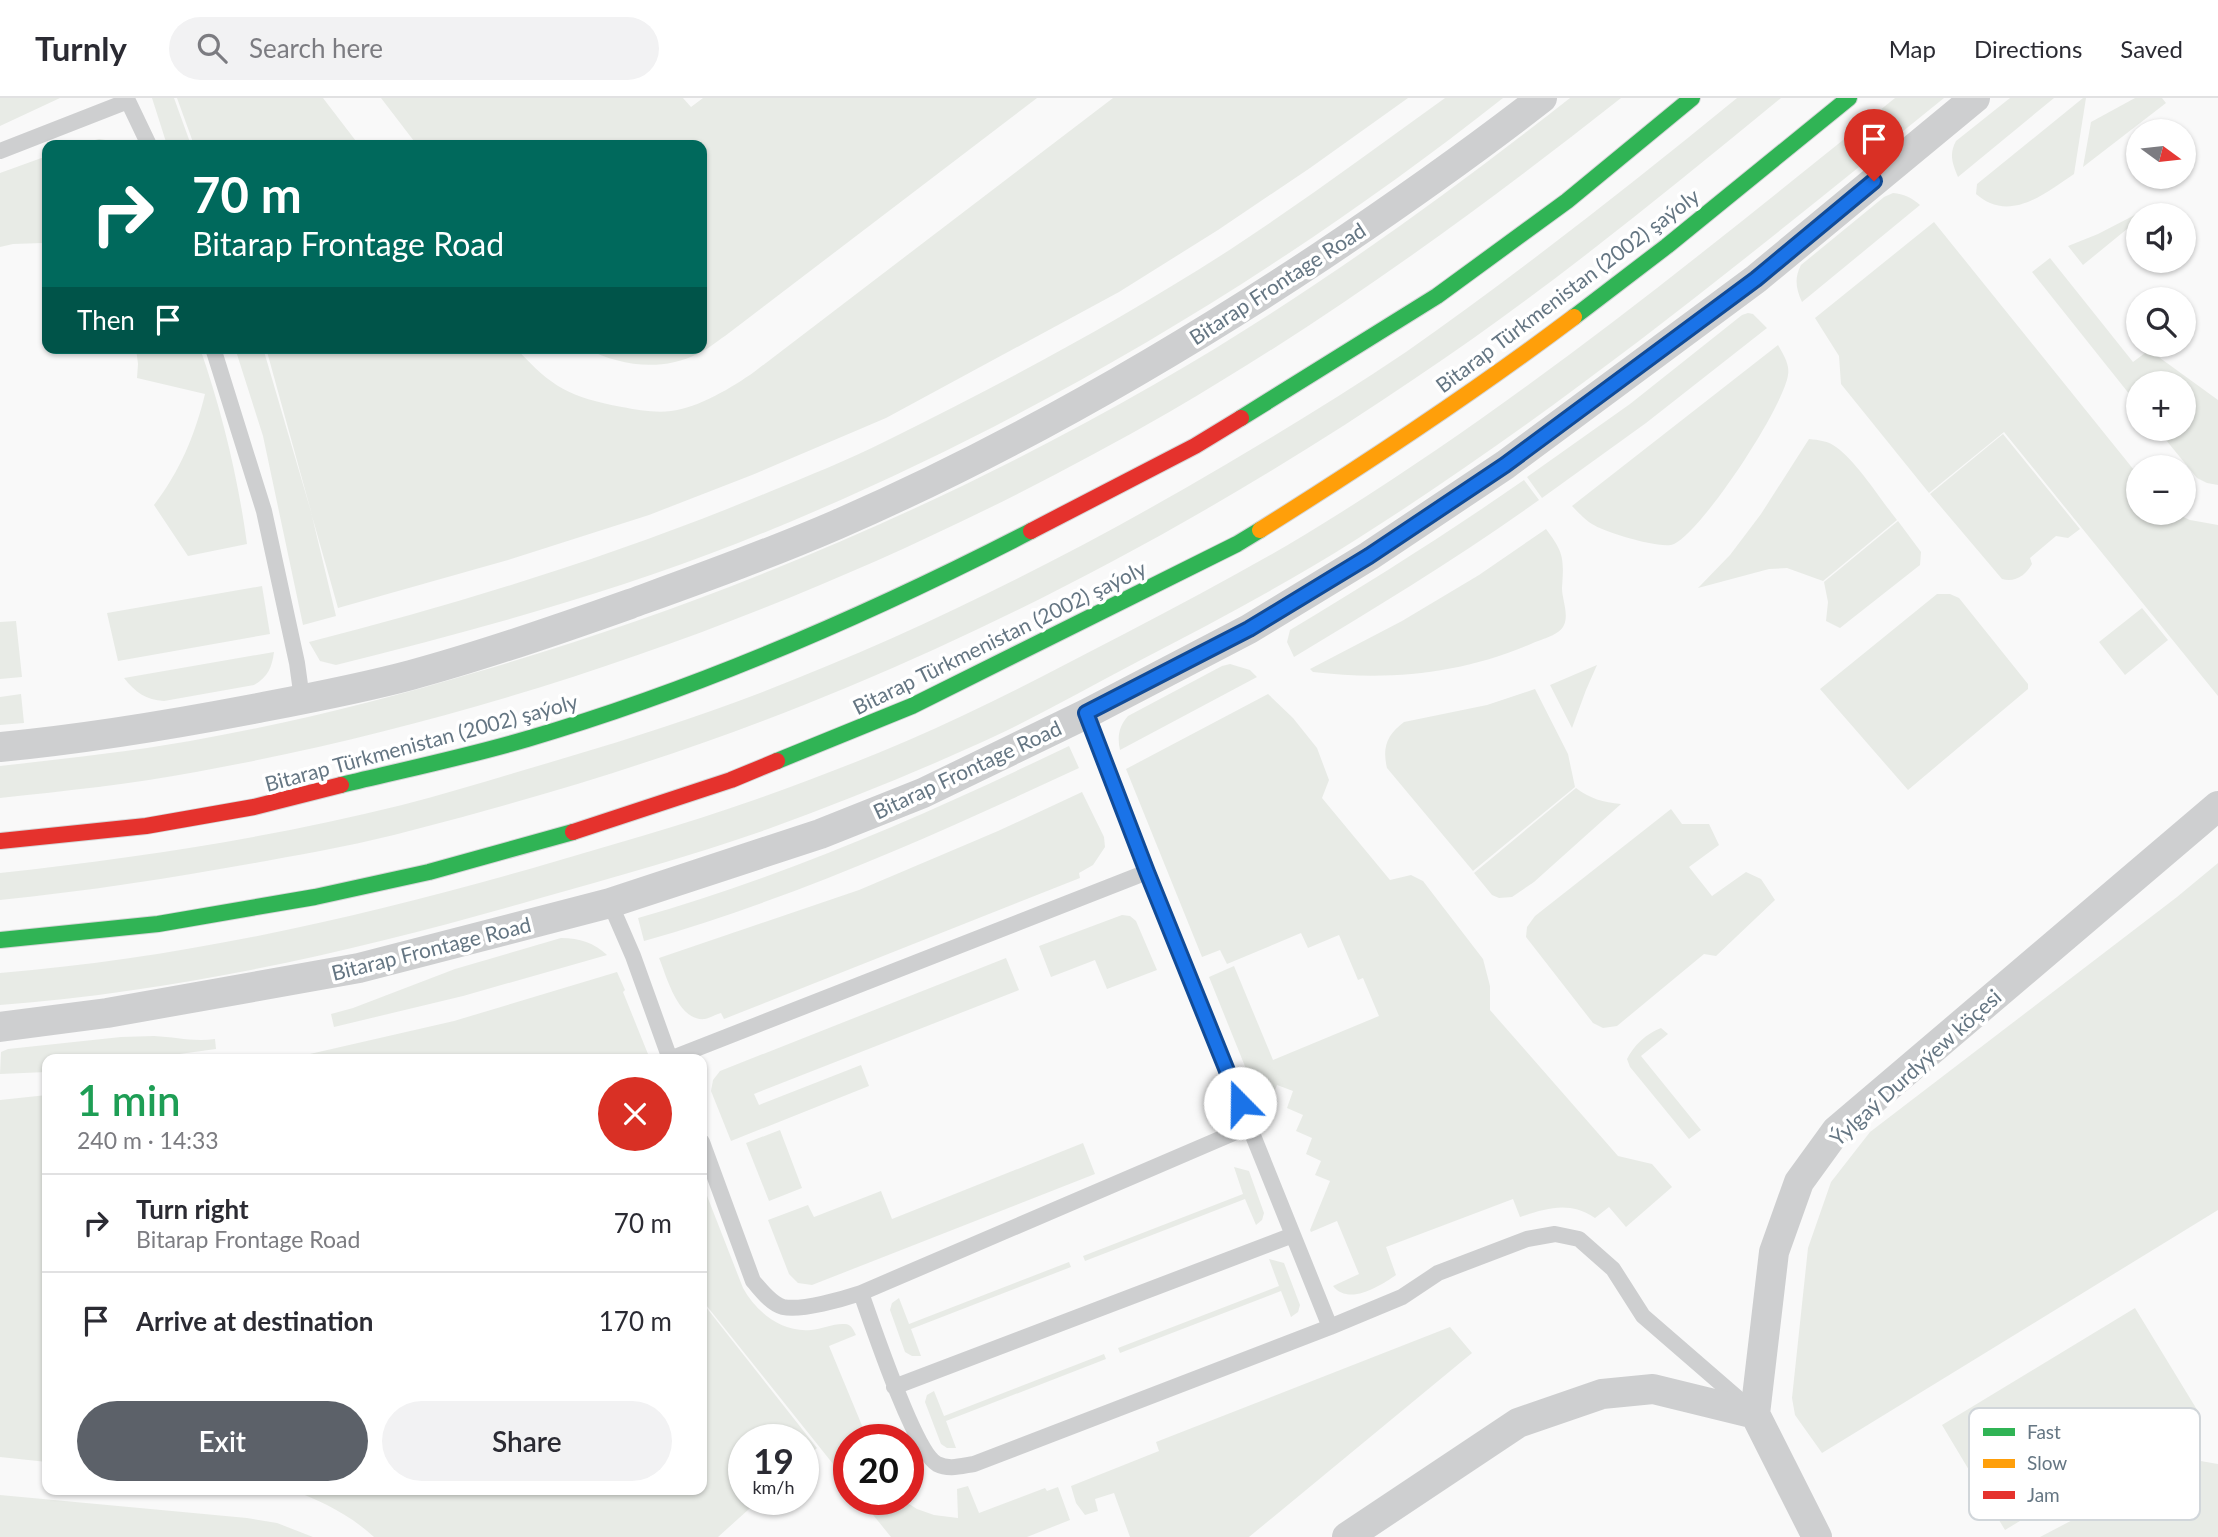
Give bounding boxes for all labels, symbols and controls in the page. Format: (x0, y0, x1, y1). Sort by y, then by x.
search box (169, 17, 659, 80)
text: Turnly (35, 28, 127, 68)
icon: search (193, 29, 231, 67)
text: Search here (249, 32, 383, 64)
text: Map (1889, 34, 1936, 63)
text: Directions (1974, 34, 2082, 63)
text: Saved (2120, 34, 2183, 63)
pin (1844, 109, 1904, 181)
north arrow (2126, 119, 2196, 189)
map controls (2126, 119, 2196, 525)
icon: arrive (1855, 120, 1893, 158)
text: 70 m (192, 165, 302, 223)
icon: right (77, 168, 168, 259)
street label: Bitarap Türkmenistan (2002) şaýoly (1430, 183, 1704, 397)
button: sound (2126, 203, 2196, 273)
street label: Bitarap Frontage Road (1184, 217, 1370, 349)
text: Bitarap Frontage Road (192, 224, 504, 263)
button: search (2126, 287, 2196, 357)
icon: arrive (149, 301, 187, 339)
text: Then (77, 304, 135, 336)
button: + (2126, 371, 2196, 441)
button: − (2126, 455, 2196, 525)
street label: Bitarap Türkmenistan (2002) şaýoly (848, 555, 1150, 719)
street label: Bitarap Türkmenistan (2002) şaýoly (262, 688, 580, 796)
street label: Bitarap Frontage Road (869, 714, 1065, 824)
street label: Bitarap Frontage Road (329, 911, 533, 985)
street label: Ýylgaý Durdyýew köçesi (1824, 983, 2006, 1151)
position arrow (1203, 1066, 1277, 1140)
text: 1 min (77, 1075, 181, 1125)
button: close (598, 1077, 672, 1151)
text: 240 m · 14:33 (77, 1126, 219, 1154)
text: Turn right (136, 1193, 249, 1225)
icon: right (77, 1204, 115, 1242)
text: 70 m (614, 1207, 672, 1239)
text: Bitarap Frontage Road (136, 1225, 360, 1253)
icon: arrive (77, 1302, 115, 1340)
text: Arrive at destination (136, 1305, 373, 1337)
text: 170 m (599, 1305, 672, 1337)
button: Exit (77, 1401, 368, 1481)
button: Share (382, 1401, 672, 1481)
legend (1969, 1408, 2200, 1520)
text: Fast (2027, 1420, 2061, 1443)
speed limit sign: 20 (833, 1424, 924, 1515)
text: 19 (753, 1439, 794, 1481)
text: Slow (2027, 1451, 2067, 1474)
text: km/h (752, 1476, 795, 1498)
text: Jam (2027, 1483, 2060, 1506)

